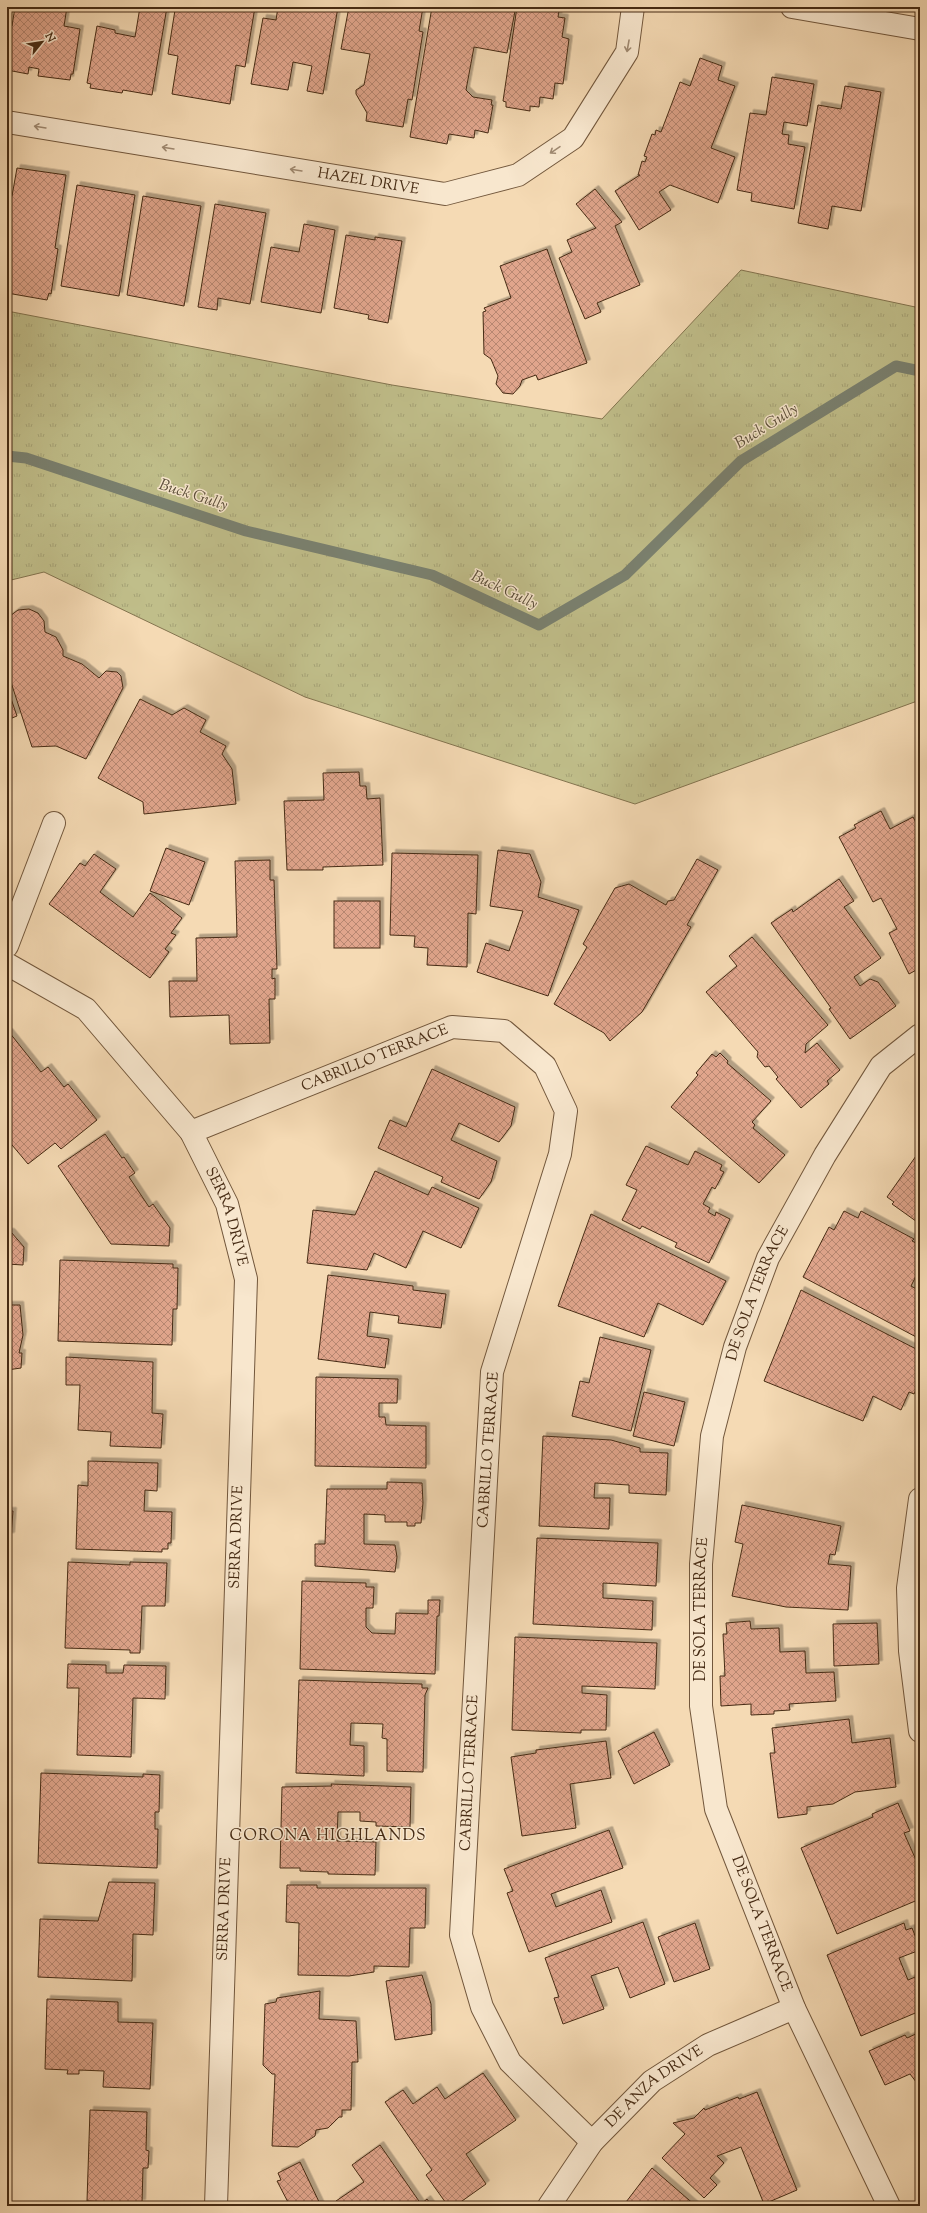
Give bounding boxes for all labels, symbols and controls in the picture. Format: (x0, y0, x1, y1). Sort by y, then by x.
north arrow (22, 22, 62, 62)
text: N (40, 29, 59, 45)
one-way arrow (624, 39, 632, 52)
one-way arrow (33, 123, 46, 131)
one-way arrow (162, 144, 175, 152)
one-way arrow (549, 146, 560, 154)
street label: HAZEL DRIVE (316, 163, 420, 200)
one-way arrow (290, 165, 303, 173)
water label: Buck Gully (731, 398, 804, 456)
water label: Buck Gully (156, 474, 231, 518)
water label: Buck Gully (467, 566, 541, 617)
street label: CABRILLO TERRACE (298, 1019, 451, 1097)
street label: SERRA DRIVE (200, 1164, 253, 1268)
street label: DE SOLA TERRACE (721, 1222, 794, 1363)
street label: CABRILLO TERRACE (473, 1371, 505, 1529)
street label: SERRA DRIVE (225, 1485, 249, 1589)
street label: DE SOLA TERRACE (691, 1537, 714, 1682)
street label: CABRILLO TERRACE (455, 1694, 485, 1852)
district label: CORONA HIGHLANDS (229, 1825, 427, 1848)
street label: DE SOLA TERRACE (725, 1853, 797, 1995)
street label: SERRA DRIVE (213, 1857, 237, 1961)
street label: DE ANZA DRIVE (601, 2040, 707, 2133)

